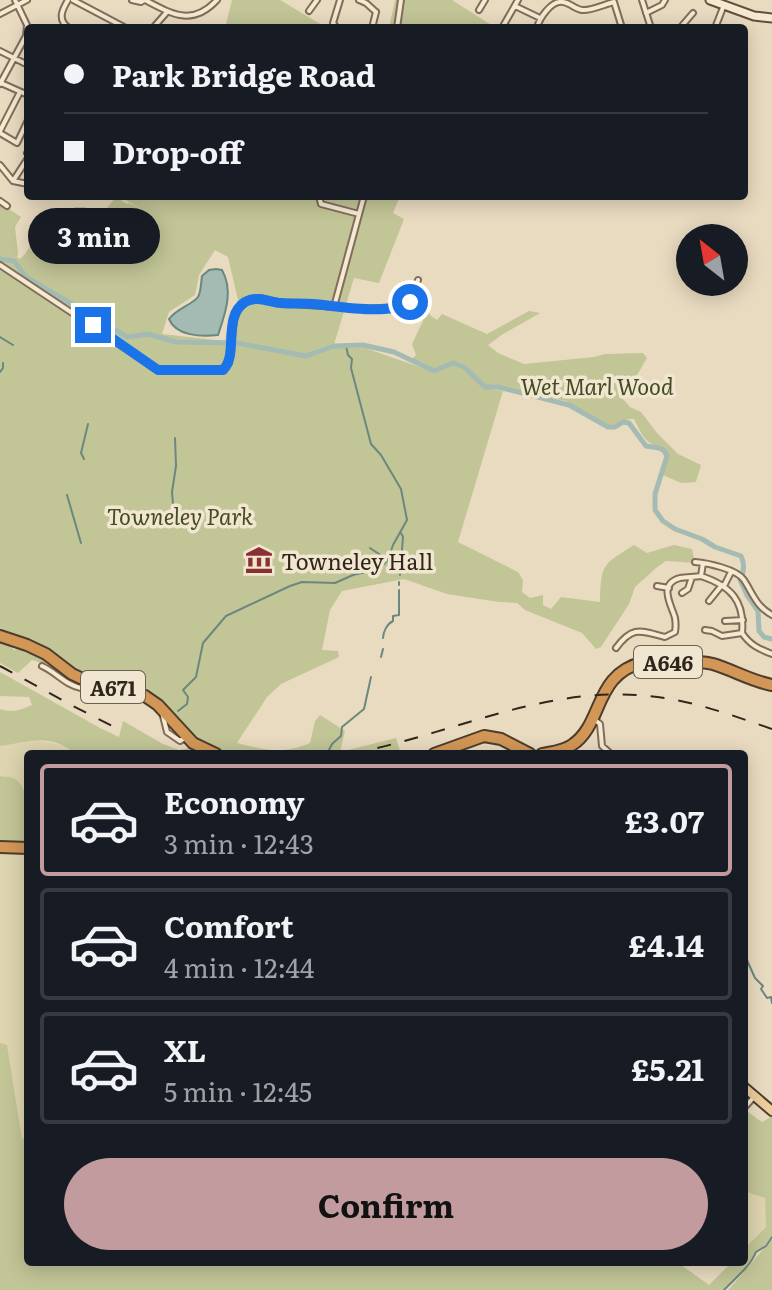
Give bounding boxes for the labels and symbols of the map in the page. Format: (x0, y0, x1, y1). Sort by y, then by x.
callout: 3 min (27, 209, 159, 265)
north arrow (676, 224, 748, 296)
route start (392, 284, 428, 320)
route end (75, 307, 111, 343)
park label: Wet Marl Wood (520, 369, 674, 402)
park label: Towneley Park (107, 499, 253, 532)
place label: Towneley Hall (281, 544, 433, 577)
museum icon: Towneley Hall (244, 545, 274, 575)
road number: A646 (634, 646, 702, 678)
road number: A671 (81, 671, 145, 703)

